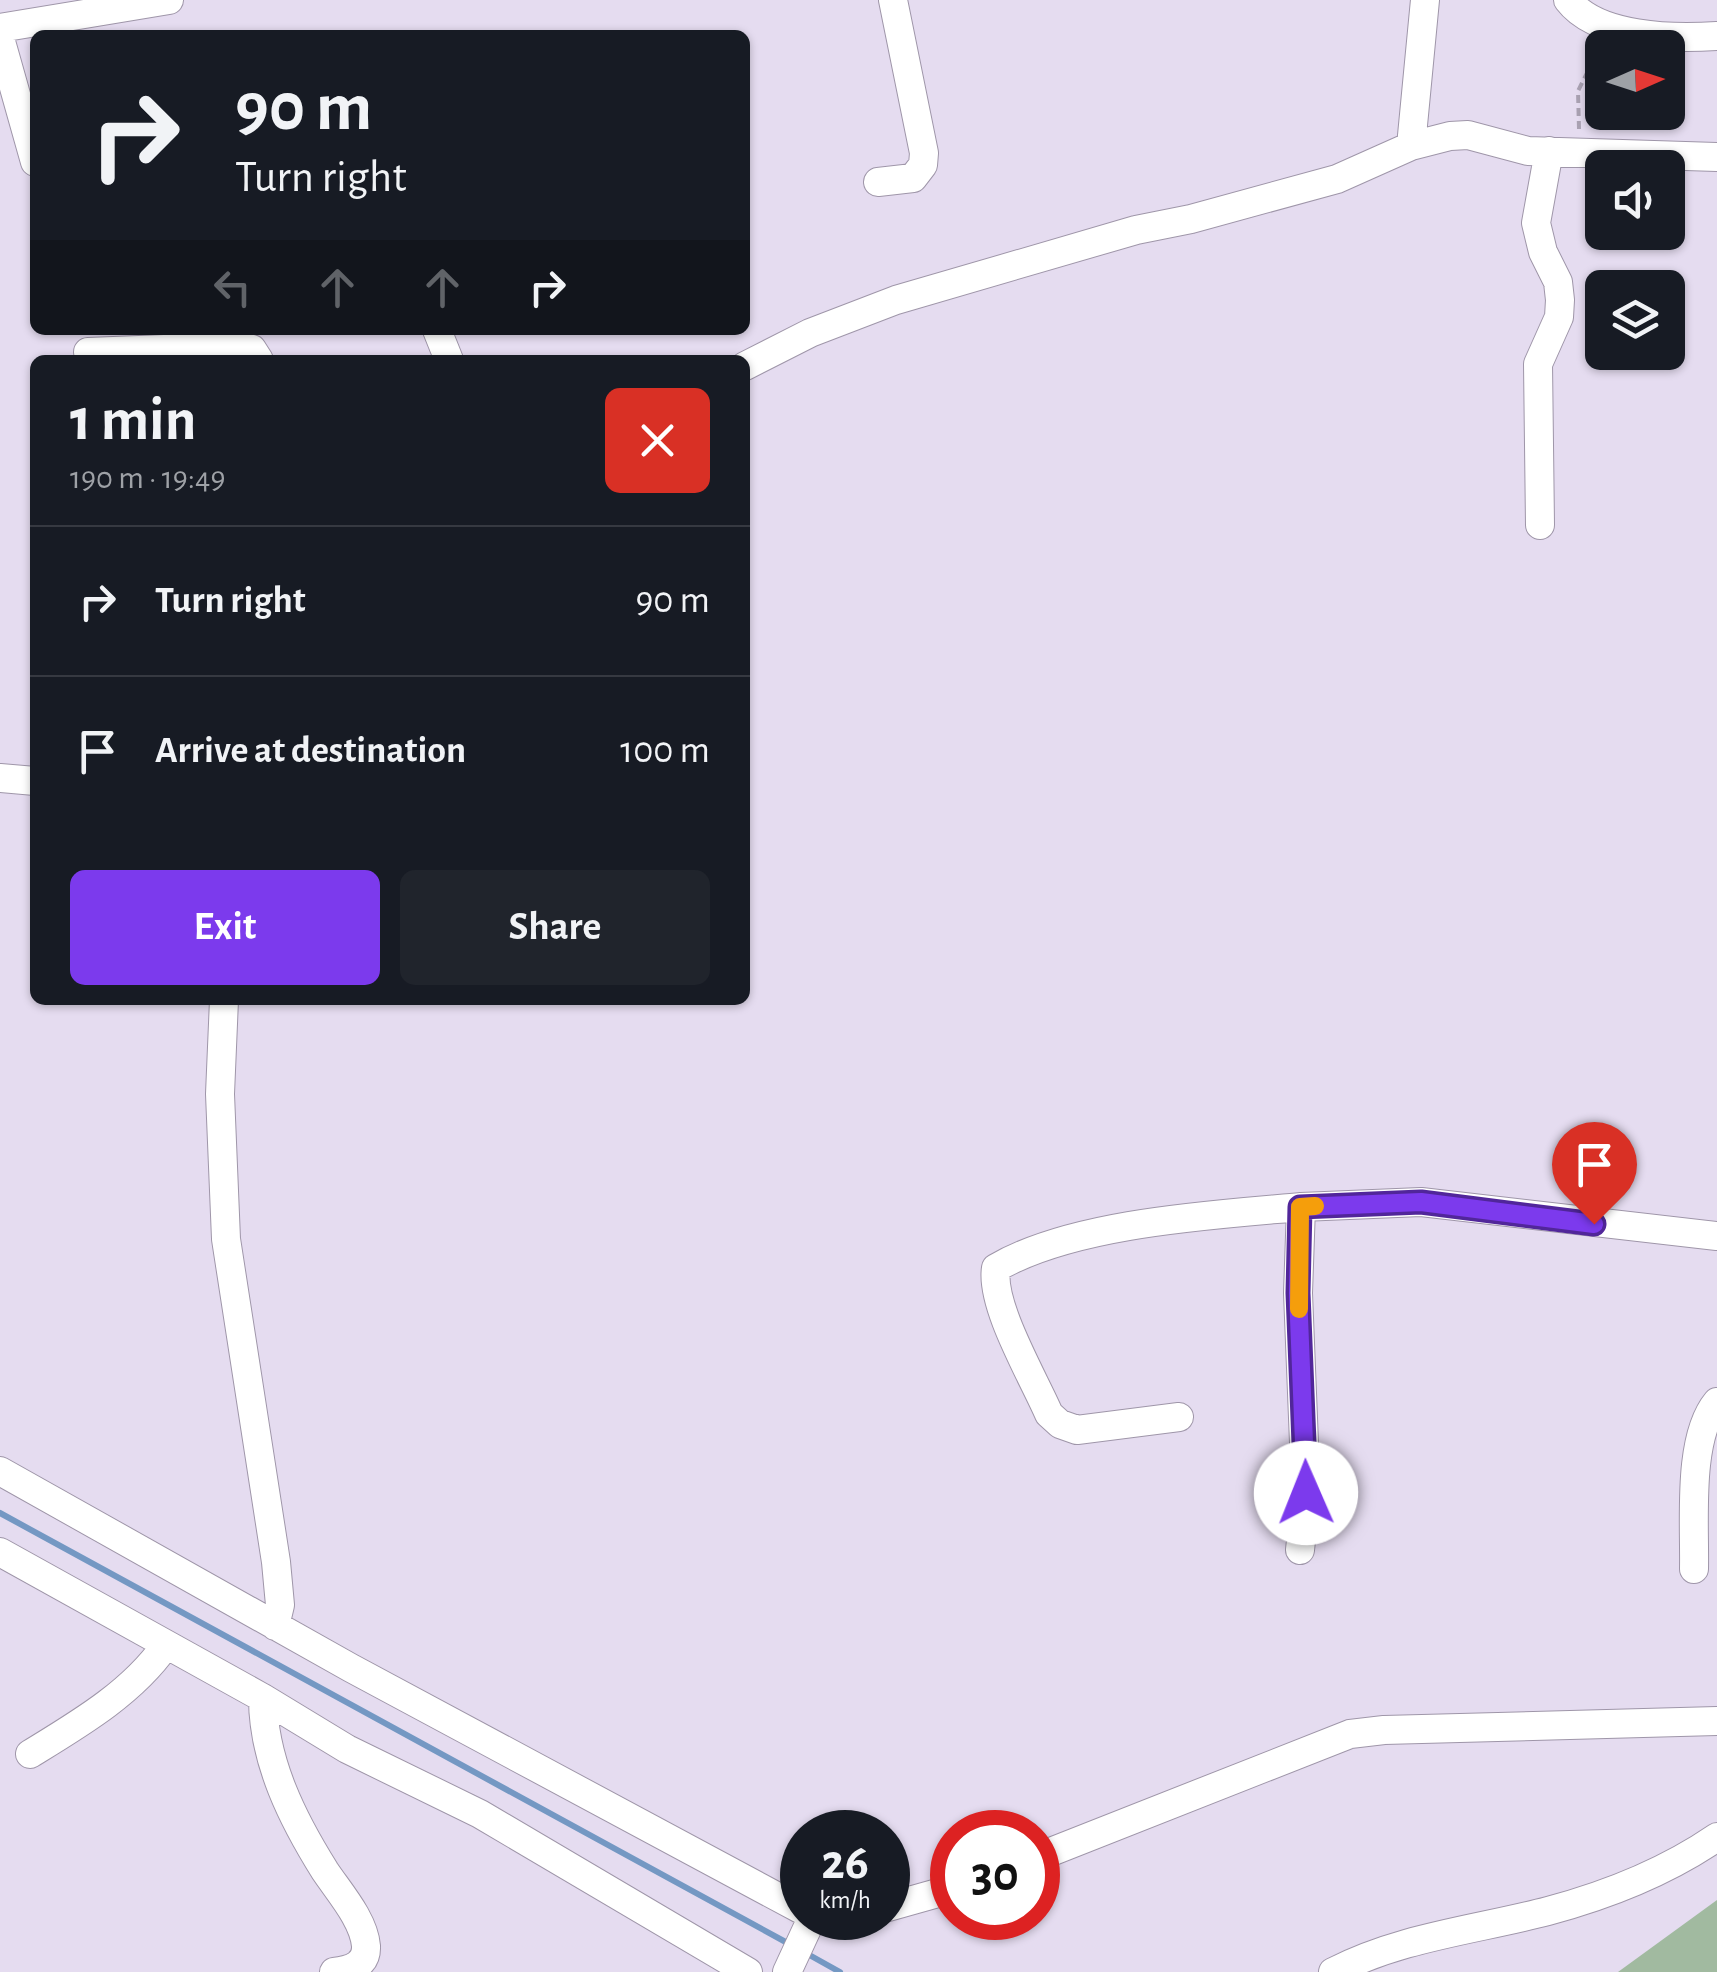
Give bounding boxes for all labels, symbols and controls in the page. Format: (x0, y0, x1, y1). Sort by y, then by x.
north arrow (1585, 30, 1685, 130)
map controls (1585, 30, 1685, 370)
icon: right (70, 70, 200, 200)
text: 90 m (235, 73, 372, 143)
button: sound (1585, 150, 1685, 250)
text: Turn right (235, 155, 407, 200)
icon: left (205, 260, 260, 315)
icon: ahead (310, 260, 365, 315)
icon: ahead (415, 260, 470, 315)
icon: right (520, 260, 575, 315)
button: layers (1585, 270, 1685, 370)
button: close (605, 388, 710, 493)
text: 1 min (70, 391, 196, 451)
text: 190 m · 19:49 (70, 462, 226, 494)
icon: right (70, 574, 125, 629)
text: Turn right (155, 582, 305, 620)
text: 90 m (635, 582, 710, 620)
icon: arrive (70, 724, 125, 779)
text: Arrive at destination (155, 732, 466, 770)
text: 100 m (620, 732, 710, 770)
button: Exit (70, 870, 380, 985)
button: Share (400, 870, 710, 985)
pin (1552, 1122, 1637, 1225)
icon: arrive (1567, 1137, 1622, 1192)
position arrow (1254, 1441, 1358, 1545)
speed limit sign: 30 (930, 1810, 1060, 1940)
text: 26 (821, 1838, 869, 1888)
text: km/h (819, 1888, 871, 1913)

